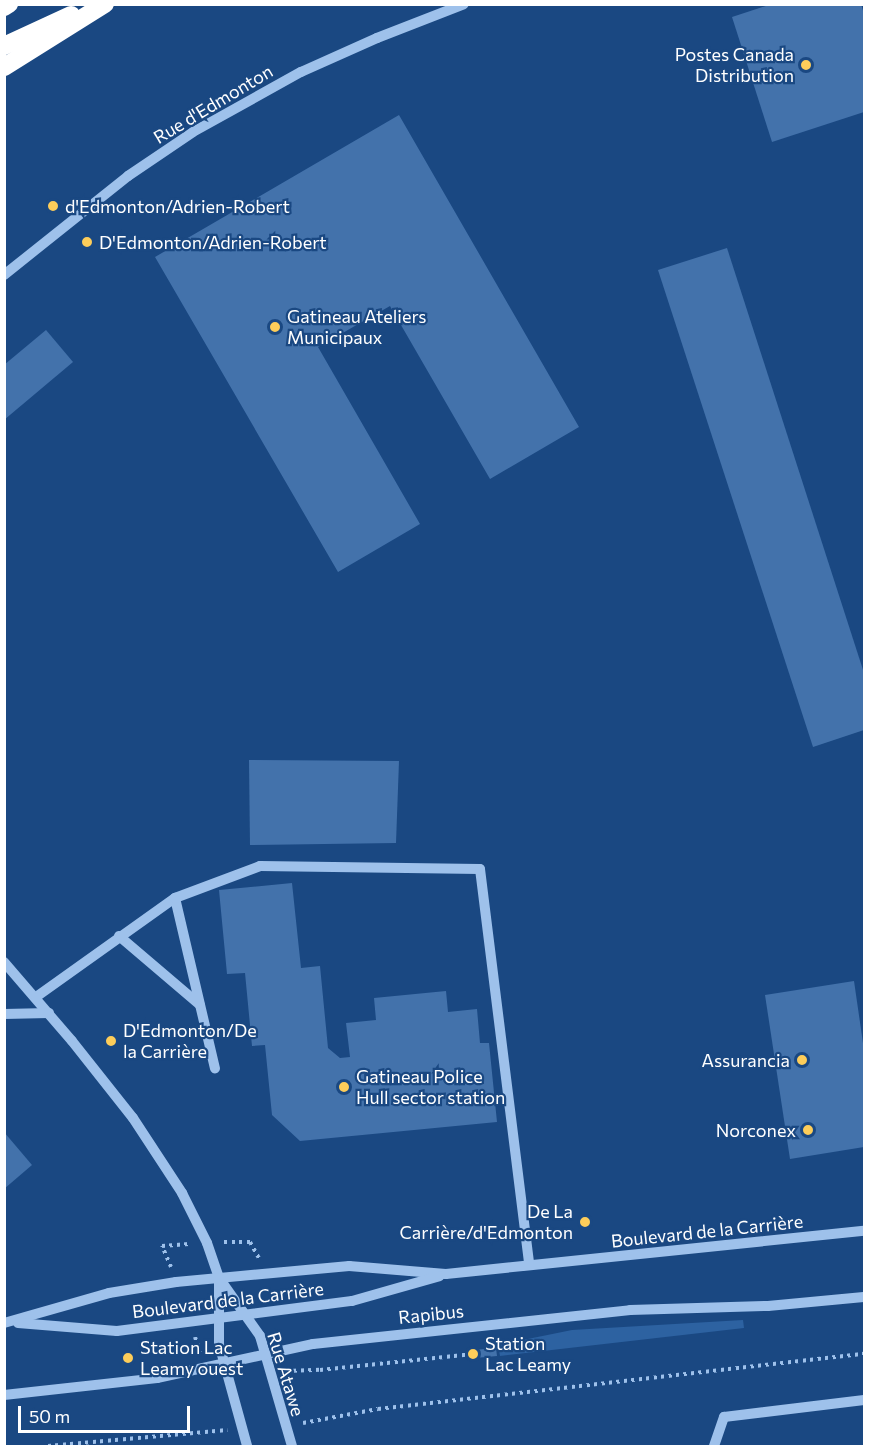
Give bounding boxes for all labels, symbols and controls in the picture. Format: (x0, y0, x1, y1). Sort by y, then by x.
place label: Postes Canada Distribution (675, 44, 794, 86)
marker: Postes Canada Distribution (799, 58, 813, 72)
street label: Rue d'Edmonton (150, 60, 276, 148)
place label: d'Edmonton/Adrien-Robert (65, 195, 290, 217)
marker: d'Edmonton/Adrien-Robert (46, 199, 60, 213)
place label: D'Edmonton/Adrien-Robert (99, 231, 327, 253)
marker: D'Edmonton/Adrien-Robert (80, 235, 94, 249)
place label: Gatineau Ateliers Municipaux (287, 306, 427, 348)
marker: Gatineau Ateliers Municipaux (268, 320, 282, 334)
place label: D'Edmonton/De la Carrière (123, 1020, 257, 1062)
marker: D'Edmonton/De la Carrière (104, 1034, 118, 1048)
place label: Assurancia (701, 1049, 790, 1071)
marker: Assurancia (795, 1053, 809, 1067)
place label: Gatineau Police Hull sector station (356, 1066, 505, 1108)
marker: Gatineau Police Hull sector station (337, 1080, 351, 1094)
place label: Norconex (716, 1119, 796, 1141)
marker: Norconex (801, 1123, 815, 1137)
place label: De La Carrière/d'Edmonton (399, 1201, 573, 1244)
street label: Boulevard de la Carrière (610, 1210, 804, 1252)
marker: De La Carrière/d'Edmonton (578, 1215, 592, 1229)
street label: Boulevard de la Carrière (131, 1278, 325, 1322)
street label: Rapibus (397, 1300, 465, 1328)
street label: Rue Atawe (263, 1329, 309, 1419)
place label: Station Lac Leamy (485, 1333, 571, 1376)
place label: Station Lac Leamy ouest (140, 1337, 243, 1380)
marker: Station Lac Leamy (466, 1347, 480, 1361)
marker: Station Lac Leamy ouest (121, 1351, 135, 1365)
scale bar (21, 1394, 194, 1432)
text: 50 m (29, 1405, 70, 1427)

